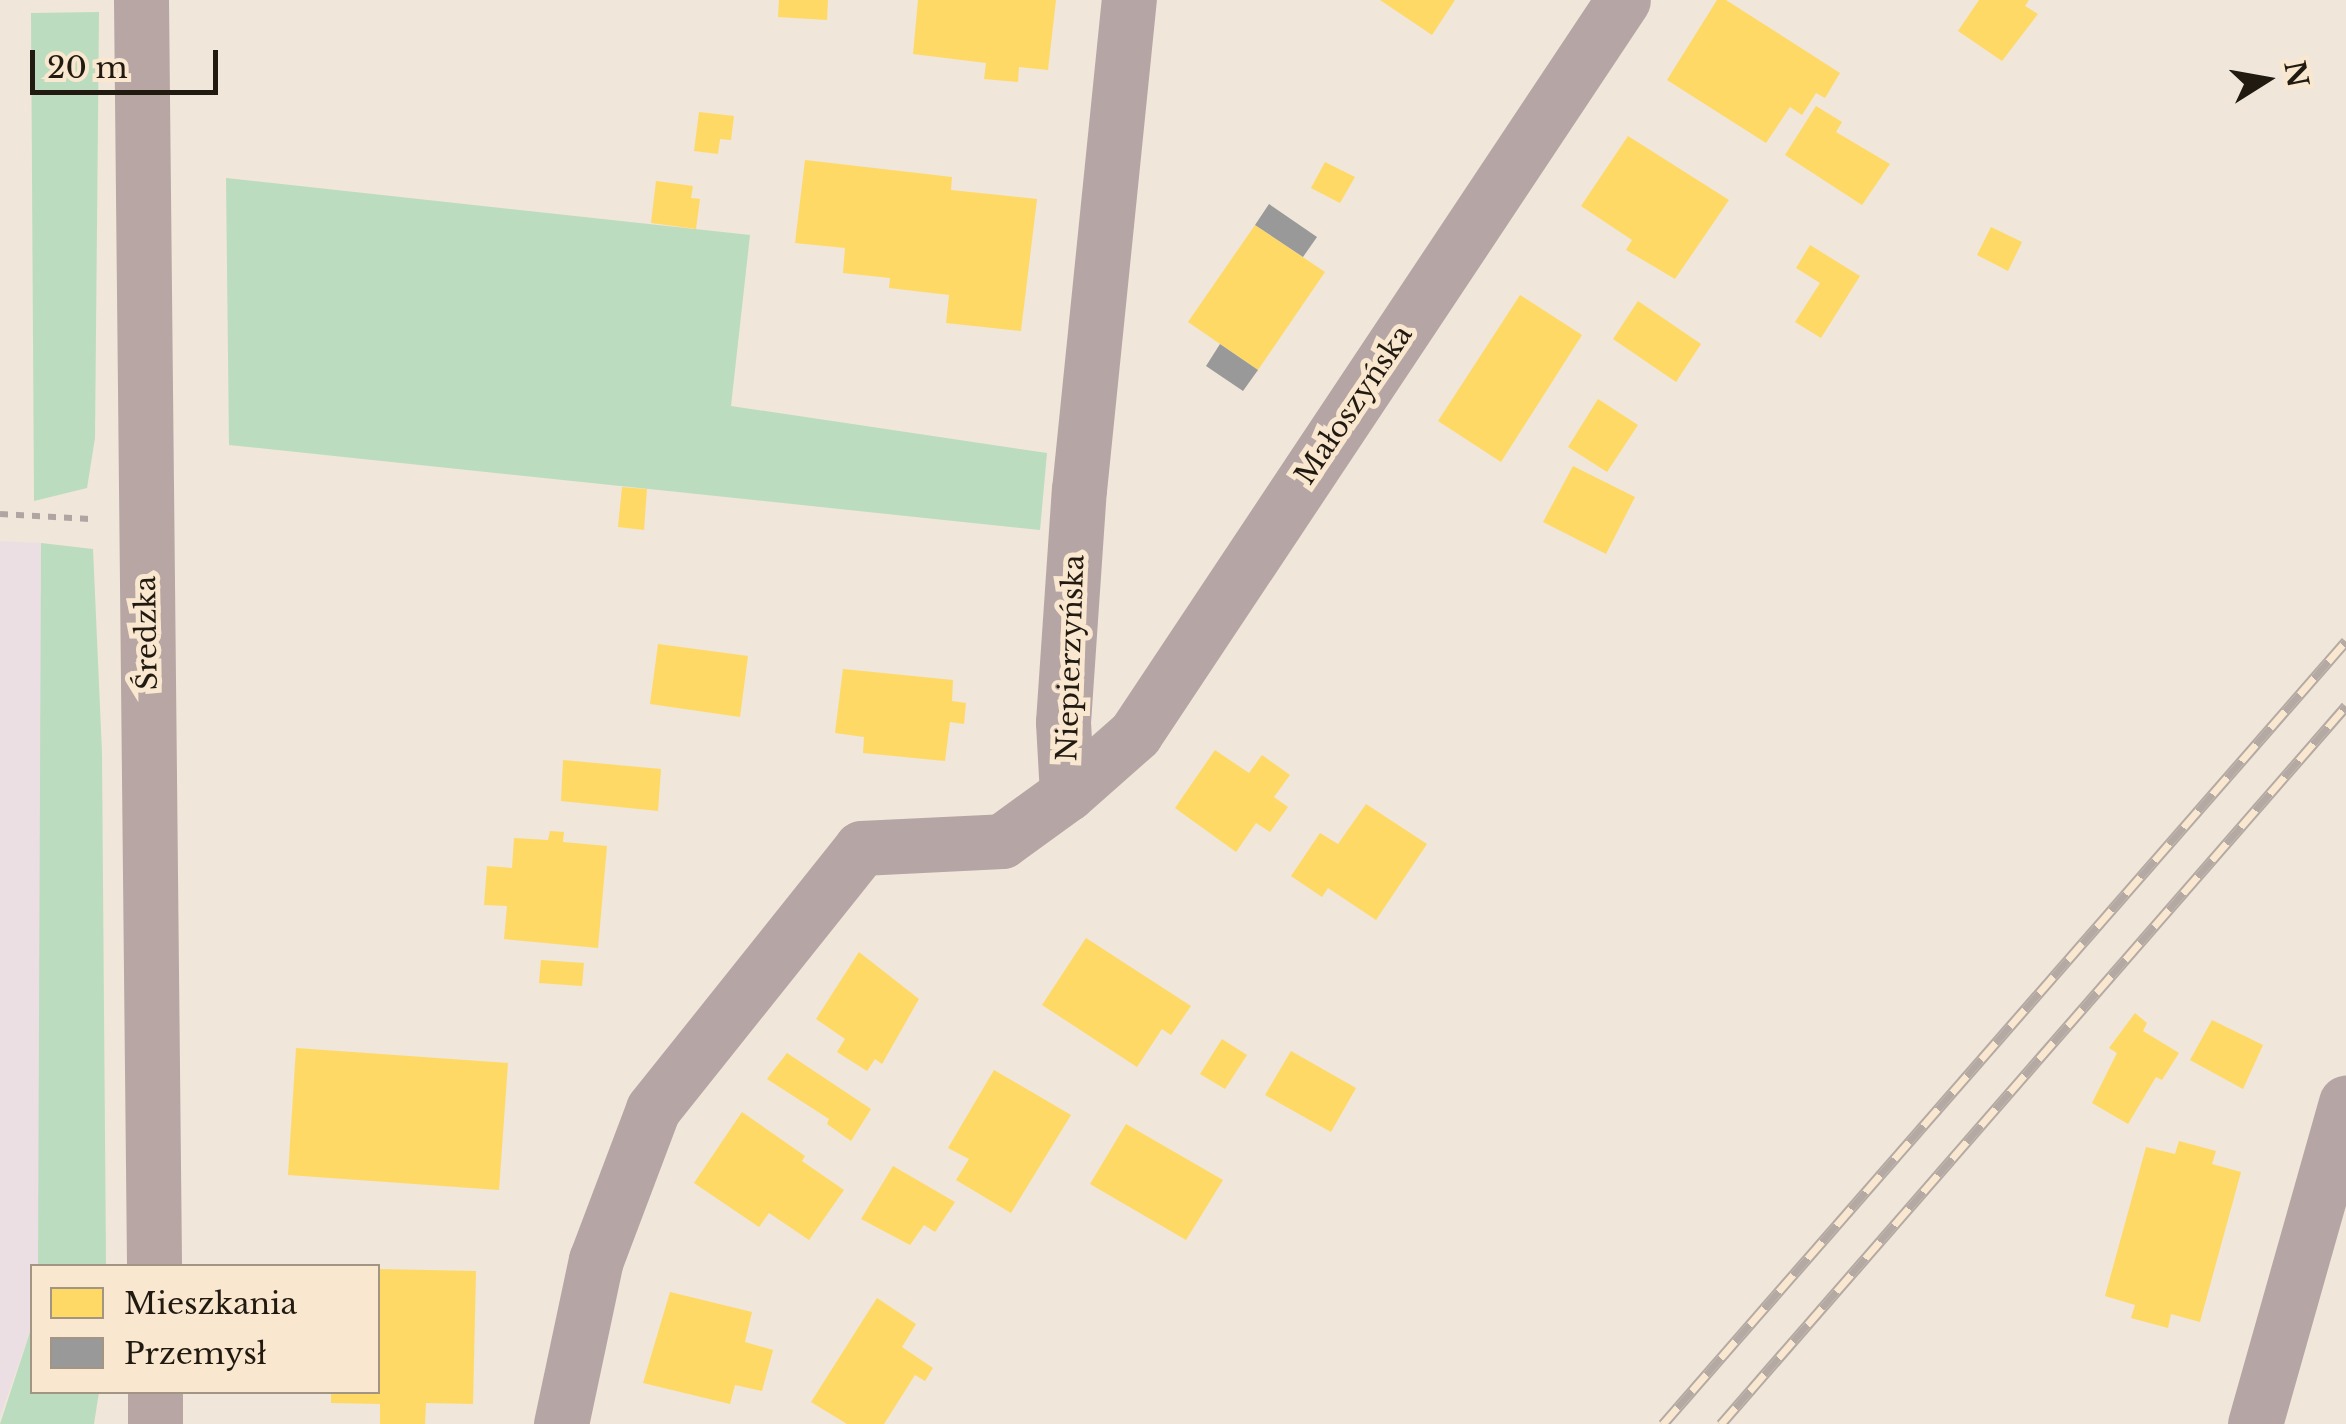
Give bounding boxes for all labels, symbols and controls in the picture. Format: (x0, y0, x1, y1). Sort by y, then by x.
scale bar (35, 30, 222, 92)
north arrow (2216, 30, 2316, 130)
text: 20 m (47, 49, 128, 86)
text: N (2276, 58, 2316, 90)
street label: Małoszyńska (1288, 319, 1420, 491)
street label: Niepierzyńska (1051, 554, 1091, 762)
street label: Średzka (129, 576, 165, 690)
legend (30, 1264, 380, 1394)
text: Mieszkania (124, 1285, 297, 1322)
text: Przemysł (124, 1335, 267, 1372)

